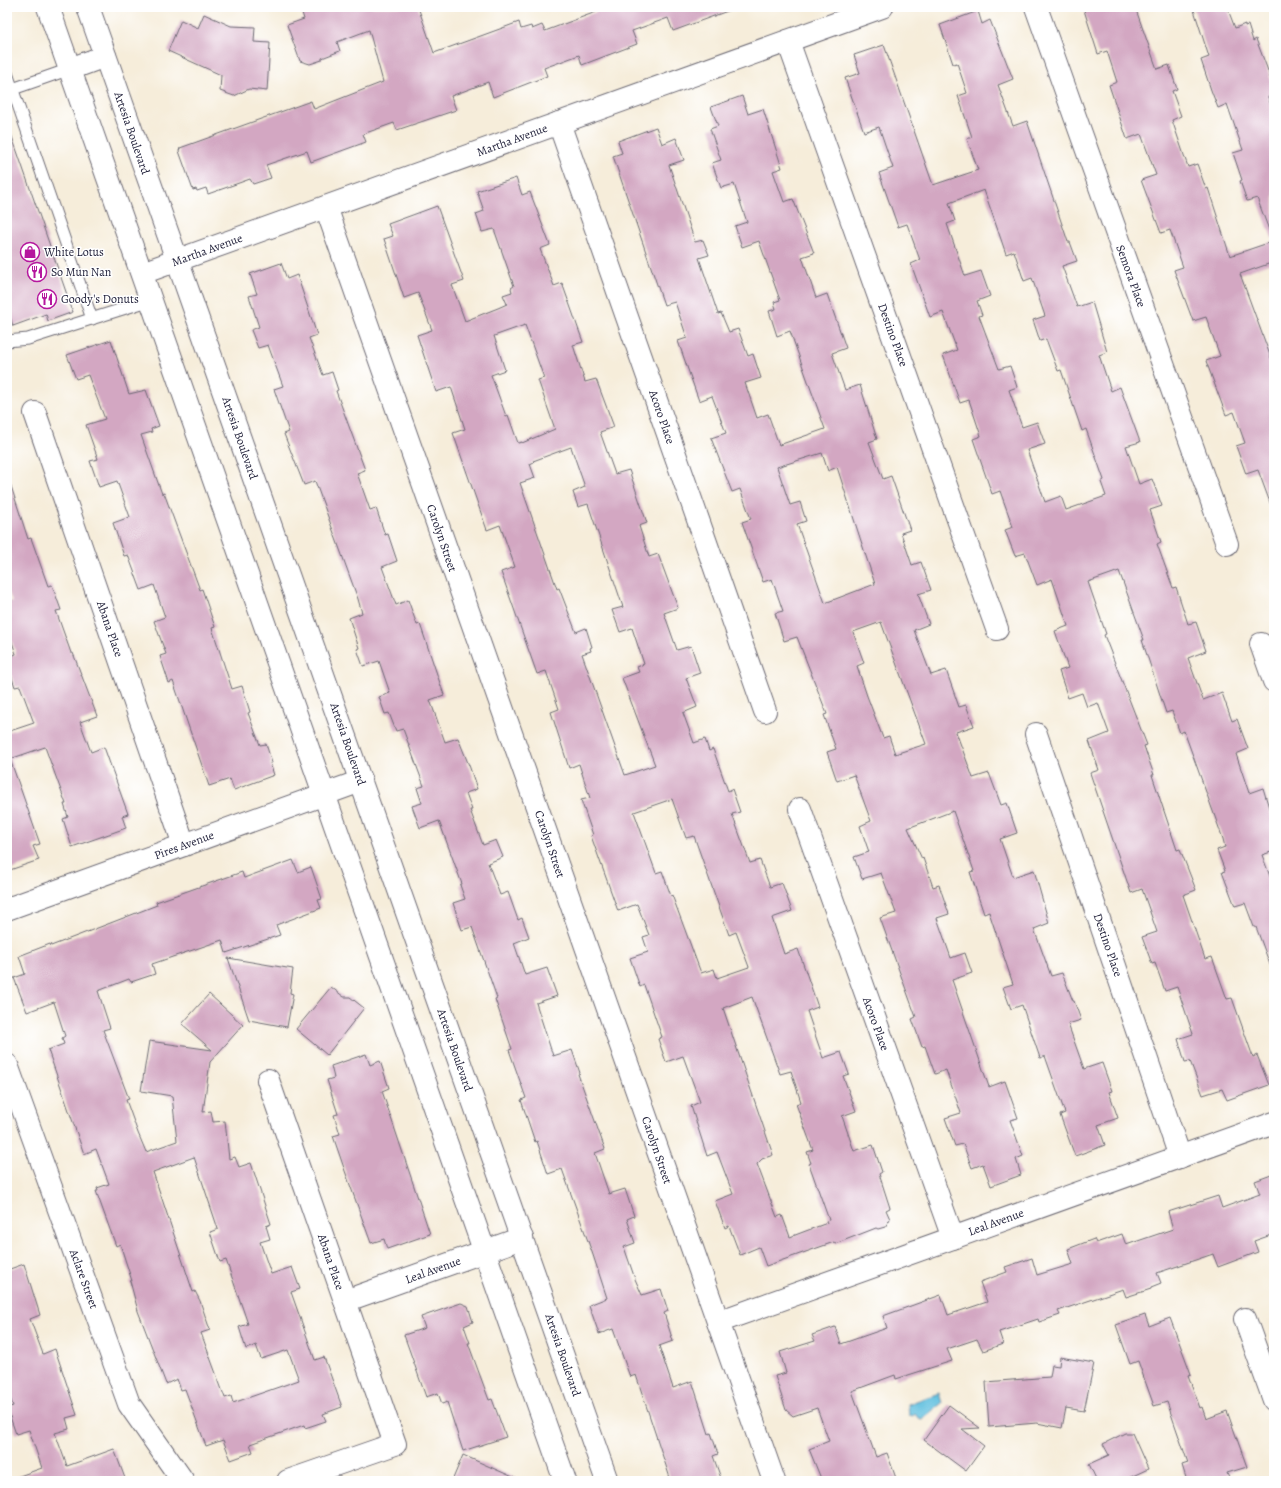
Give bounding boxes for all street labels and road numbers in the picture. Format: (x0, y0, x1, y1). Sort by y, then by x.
street label: Artesia Boulevard (110, 89, 154, 177)
street label: Martha Avenue (474, 120, 550, 160)
street label: Martha Avenue (169, 230, 245, 270)
street label: Semora Place (1112, 243, 1150, 309)
street label: Destino Place (874, 301, 912, 369)
street label: Acoro Place (645, 387, 679, 446)
street label: Artesia Boulevard (218, 394, 262, 482)
street label: Carolyn Street (423, 502, 461, 574)
street label: Abana Place (93, 598, 127, 659)
street label: Artesia Boulevard (326, 700, 370, 788)
street label: Carolyn Street (531, 808, 569, 880)
street label: Pires Avenue (152, 827, 216, 863)
street label: Destino Place (1090, 911, 1126, 979)
street label: Acoro Place (859, 994, 893, 1053)
street label: Artesia Boulevard (433, 1006, 477, 1094)
street label: Carolyn Street (638, 1114, 676, 1186)
street label: Leal Avenue (966, 1205, 1026, 1239)
street label: Abana Place (314, 1231, 348, 1292)
street label: Aclare Street (66, 1246, 102, 1311)
street label: Leal Avenue (403, 1253, 463, 1287)
street label: Artesia Boulevard (541, 1311, 585, 1399)

